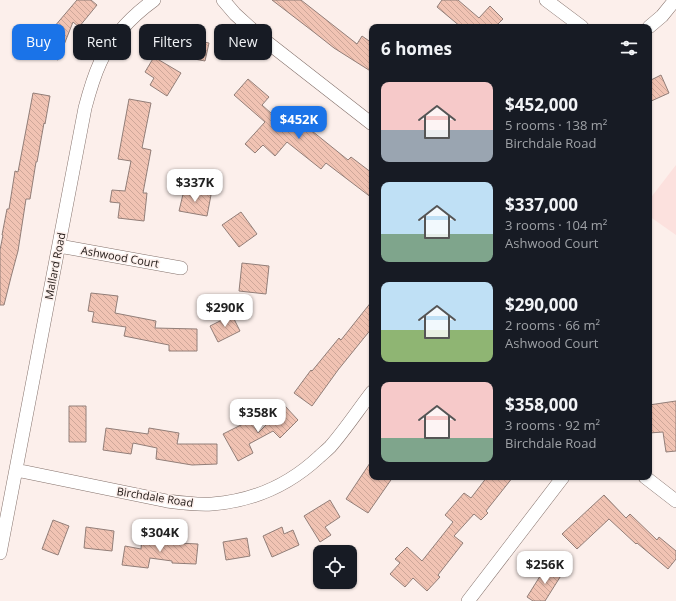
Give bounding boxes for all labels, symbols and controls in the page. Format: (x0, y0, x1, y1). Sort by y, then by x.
chip: Buy (12, 24, 65, 60)
chip: Rent (73, 24, 131, 60)
chip: Filters (139, 24, 206, 60)
chip: New (214, 24, 272, 60)
text: 6 homes (381, 37, 452, 60)
icon: filters (618, 37, 640, 59)
text: $452,000 (505, 93, 578, 116)
icon: home (413, 98, 461, 146)
pin: $452K (271, 106, 327, 140)
text: $452K (280, 110, 318, 128)
text: 5 rooms · 138 m² (505, 116, 607, 134)
text: Birchdale Road (505, 134, 596, 152)
pin: $337K (167, 169, 223, 203)
text: $337K (176, 173, 214, 191)
text: $337,000 (505, 193, 578, 216)
icon: home (413, 198, 461, 246)
text: 3 rooms · 104 m² (505, 216, 607, 234)
street label: Mallard Road (41, 231, 68, 301)
text: Ashwood Court (505, 234, 598, 252)
street label: Ashwood Court (80, 242, 160, 271)
text: $290,000 (505, 293, 578, 316)
pin: $290K (197, 294, 253, 328)
text: $290K (206, 298, 244, 316)
icon: home (413, 298, 461, 346)
text: 2 rooms · 66 m² (505, 316, 600, 334)
text: Ashwood Court (505, 334, 598, 352)
text: $358,000 (505, 393, 578, 416)
icon: home (413, 398, 461, 446)
pin: $358K (230, 399, 286, 433)
text: $358K (239, 403, 277, 421)
text: 3 rooms · 92 m² (505, 416, 600, 434)
text: Birchdale Road (505, 434, 596, 452)
street label: Birchdale Road (116, 483, 194, 510)
pin: $304K (132, 519, 188, 553)
text: $304K (141, 523, 179, 541)
map controls (313, 545, 357, 589)
button: locate (313, 545, 357, 589)
pin: $256K (517, 551, 573, 585)
text: $256K (526, 555, 564, 573)

